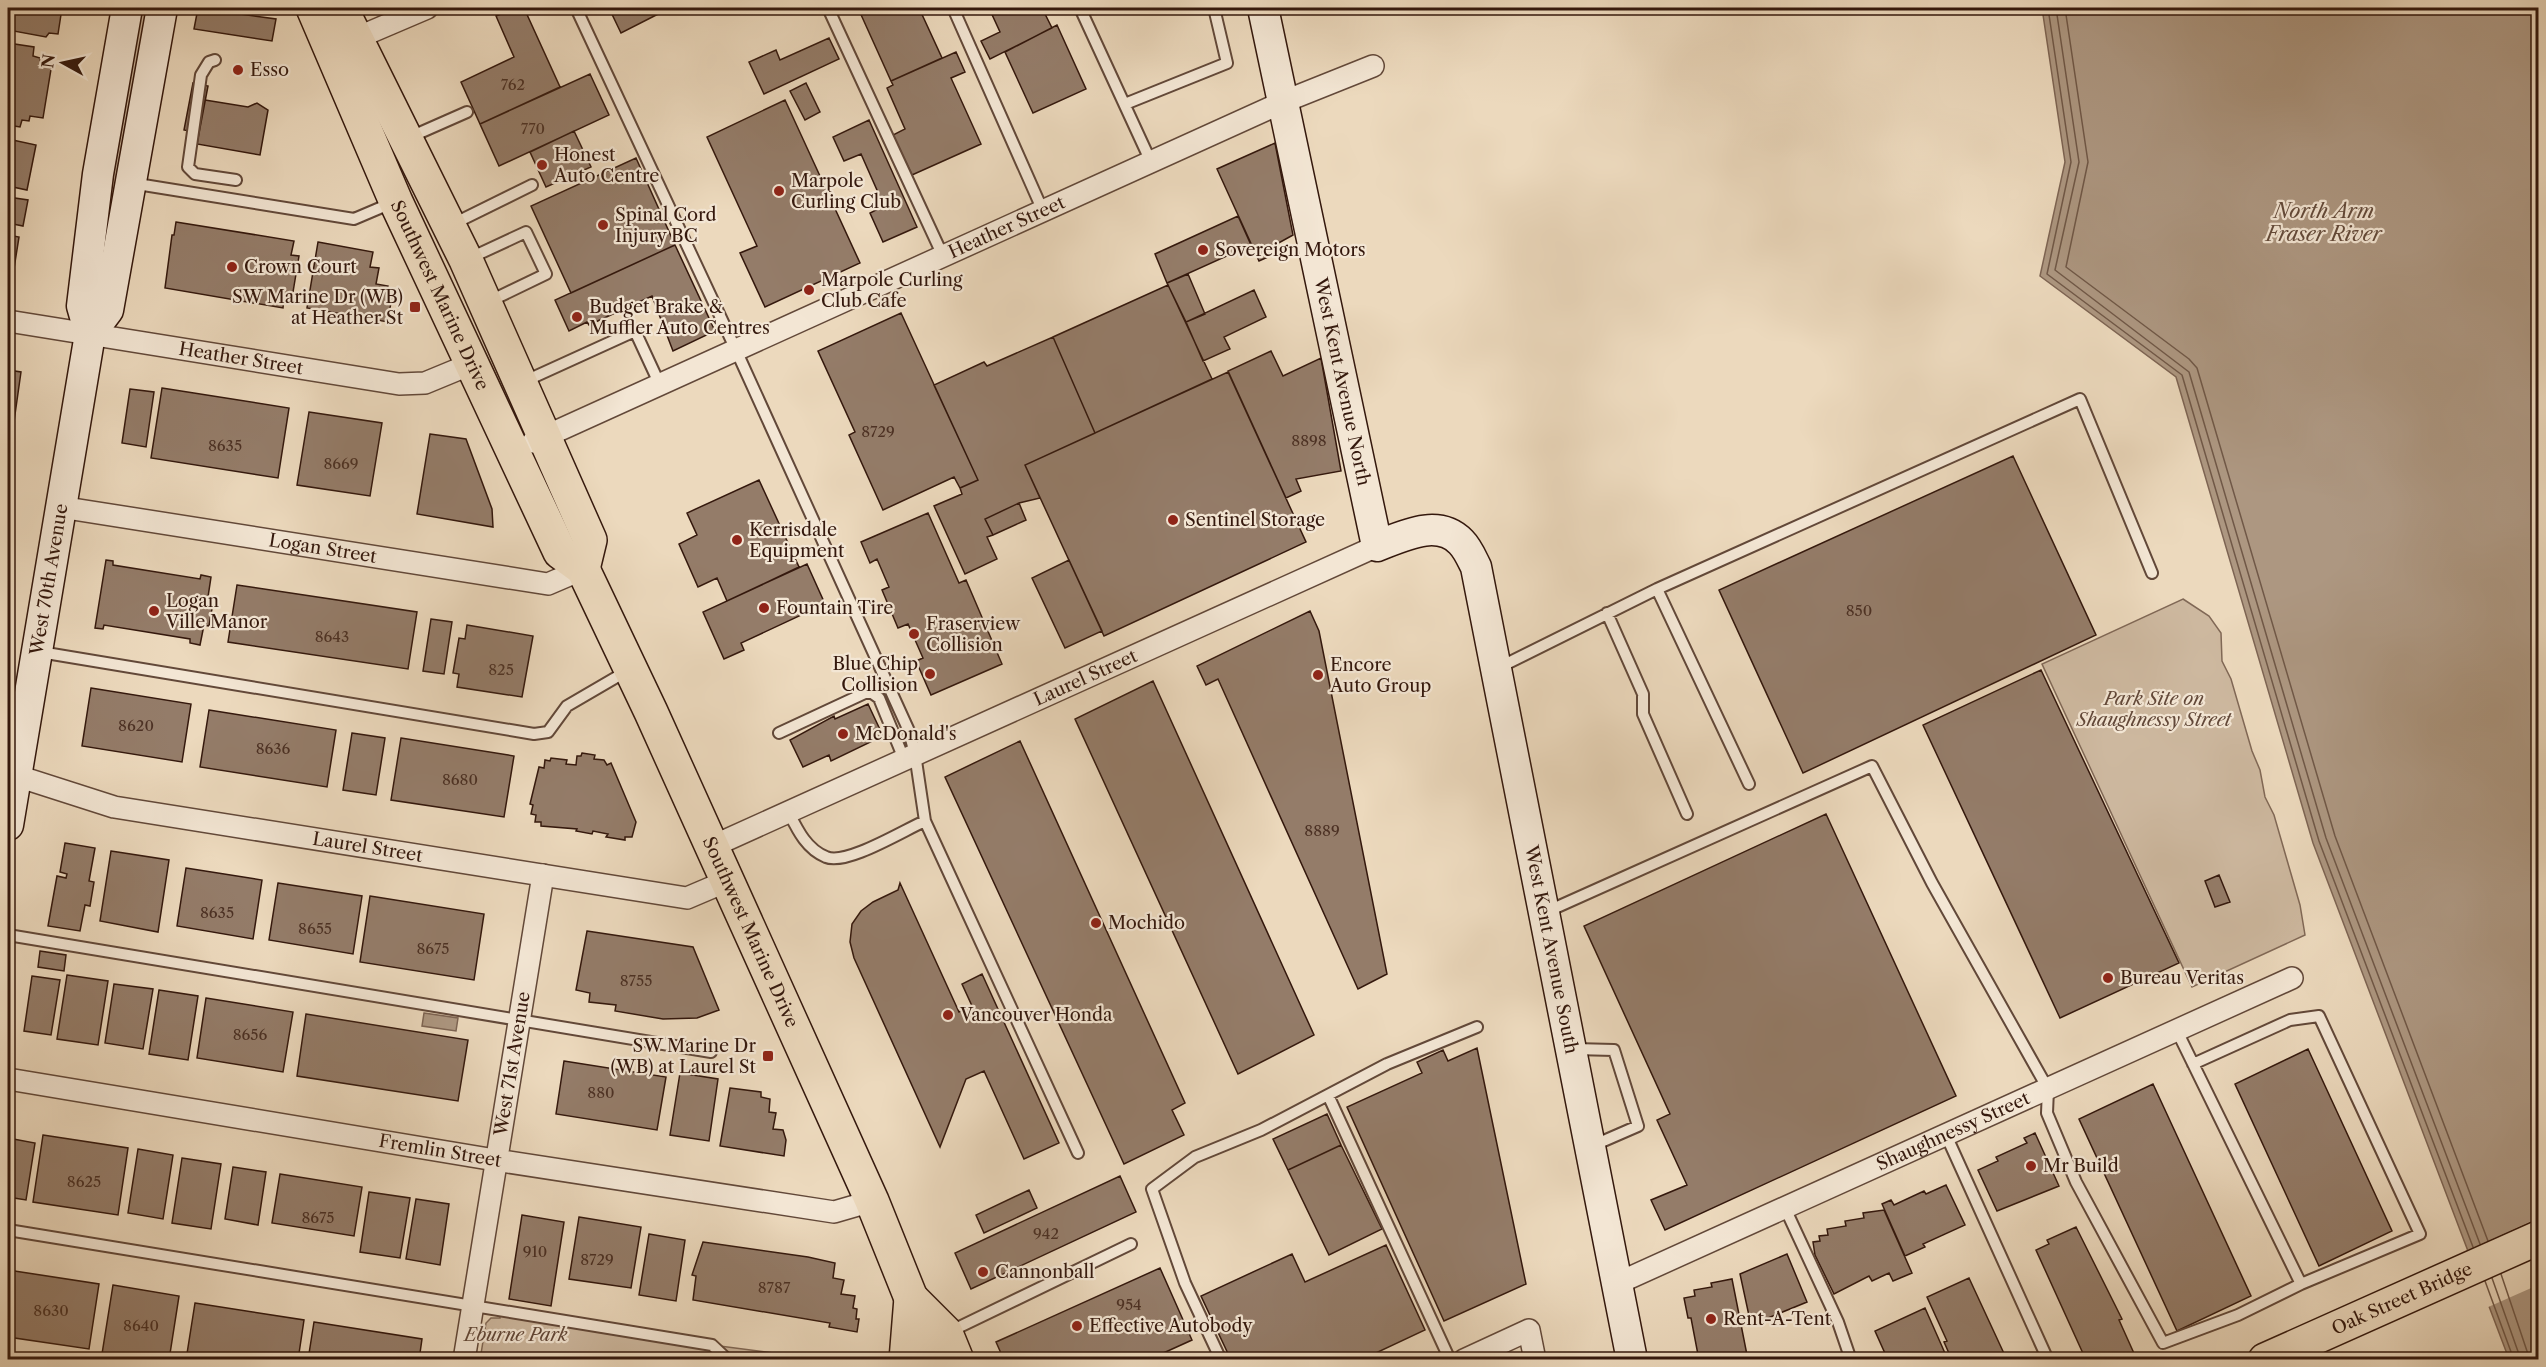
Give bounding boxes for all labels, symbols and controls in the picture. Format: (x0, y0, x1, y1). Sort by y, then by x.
north arrow (33, 33, 93, 93)
text: N (37, 53, 59, 69)
place label: Esso (250, 59, 289, 81)
marker: Esso (231, 63, 245, 77)
house number: 762 (501, 75, 525, 94)
house number: 770 (521, 119, 545, 138)
place label: Honest Auto Centre (553, 144, 659, 187)
marker: Honest Auto Centre (535, 158, 549, 172)
place label: Marpole Curling Club (791, 170, 901, 213)
marker: Marpole Curling Club (772, 184, 786, 198)
street label: Heather Street (945, 191, 1069, 263)
street label: Southwest Marine Drive (386, 197, 494, 394)
water label: North Arm Fraser River (2264, 199, 2384, 246)
place label: Spinal Cord Injury BC (615, 204, 716, 247)
marker: Spinal Cord Injury BC (596, 218, 610, 232)
place label: Sovereign Motors (1215, 239, 1366, 261)
marker: Sovereign Motors (1196, 243, 1210, 257)
place label: Crown Court (244, 256, 357, 278)
marker: Crown Court (225, 260, 239, 274)
place label: Marpole Curling Club Cafe (821, 269, 963, 312)
street label: West Kent Avenue North (1309, 275, 1375, 488)
marker: Marpole Curling Club Cafe (802, 283, 816, 297)
place label: SW Marine Dr (WB) at Heather St (232, 286, 404, 329)
place label: Budget Brake & Muffler Auto Centres (589, 296, 770, 339)
marker: SW Marine Dr (WB) at Heather St (408, 300, 422, 314)
marker: Budget Brake & Muffler Auto Centres (570, 310, 584, 324)
street label: Heather Street (177, 338, 305, 379)
house number: 8729 (861, 422, 895, 441)
house number: 8898 (1291, 431, 1327, 450)
house number: 8635 (208, 436, 242, 455)
house number: 8669 (323, 454, 359, 473)
street label: West 70th Avenue (25, 502, 72, 658)
place label: Sentinel Storage (1185, 509, 1325, 531)
marker: Sentinel Storage (1166, 513, 1180, 527)
place label: Kerrisdale Equipment (749, 519, 845, 562)
street label: Logan Street (267, 529, 379, 568)
marker: Kerrisdale Equipment (730, 533, 744, 547)
place label: Logan Ville Manor (165, 590, 268, 633)
place label: Fountain Tire (776, 597, 893, 619)
marker: Fountain Tire (757, 601, 771, 615)
house number: 850 (1846, 601, 1872, 620)
marker: Logan Ville Manor (147, 604, 161, 618)
place label: Fraserview Collision (926, 613, 1021, 656)
house number: 8643 (315, 627, 349, 646)
marker: Fraserview Collision (907, 627, 921, 641)
street label: Laurel Street (1030, 645, 1141, 711)
place label: Blue Chip Collision (833, 653, 918, 696)
place label: Encore Auto Group (1329, 654, 1431, 697)
house number: 825 (488, 660, 514, 679)
marker: Blue Chip Collision (923, 667, 937, 681)
marker: Encore Auto Group (1311, 668, 1325, 682)
park label: Park Site on Shaughnessy Street (2076, 688, 2233, 731)
house number: 8620 (118, 716, 154, 735)
place label: McDonald's (855, 723, 957, 745)
marker: McDonald's (836, 727, 850, 741)
house number: 8636 (256, 739, 291, 758)
house number: 8680 (442, 770, 478, 789)
house number: 8889 (1304, 821, 1340, 840)
street label: Laurel Street (311, 828, 425, 867)
street label: Southwest Marine Drive (698, 833, 803, 1031)
street label: West Kent Avenue South (1520, 842, 1583, 1056)
house number: 8635 (200, 903, 234, 922)
place label: Mochido (1108, 912, 1185, 934)
marker: Mochido (1089, 916, 1103, 930)
house number: 8655 (298, 919, 332, 938)
house number: 8675 (416, 939, 450, 958)
place label: Bureau Veritas (2120, 967, 2244, 989)
house number: 8755 (620, 971, 652, 990)
marker: Bureau Veritas (2101, 971, 2115, 985)
street label: West 71st Avenue (489, 990, 535, 1139)
place label: Vancouver Honda (959, 1004, 1113, 1026)
marker: Vancouver Honda (941, 1008, 955, 1022)
house number: 8656 (233, 1025, 268, 1044)
place label: SW Marine Dr (WB) at Laurel St (611, 1035, 757, 1078)
marker: SW Marine Dr (WB) at Laurel St (761, 1049, 775, 1063)
house number: 880 (587, 1083, 615, 1102)
street label: Shaughnessy Street (1873, 1087, 2034, 1176)
street label: Fremlin Street (377, 1130, 503, 1172)
place label: Mr Build (2043, 1155, 2119, 1177)
marker: Mr Build (2024, 1159, 2038, 1173)
house number: 8625 (67, 1172, 101, 1191)
house number: 8675 (301, 1208, 335, 1227)
house number: 942 (1033, 1224, 1059, 1243)
house number: 910 (523, 1242, 547, 1261)
house number: 8729 (580, 1250, 614, 1269)
street label: Oak Street Bridge (2328, 1258, 2476, 1340)
place label: Cannonball (995, 1261, 1094, 1283)
marker: Cannonball (976, 1265, 990, 1279)
house number: 8787 (758, 1278, 791, 1297)
house number: 954 (1116, 1295, 1142, 1314)
house number: 8630 (33, 1301, 69, 1320)
place label: Rent-A-Tent (1723, 1308, 1832, 1330)
marker: Rent-A-Tent (1704, 1312, 1718, 1326)
place label: Effective Autobody (1089, 1315, 1253, 1337)
house number: 8640 (123, 1316, 159, 1335)
marker: Effective Autobody (1070, 1319, 1084, 1333)
park label: Eburne Park (462, 1324, 568, 1346)

